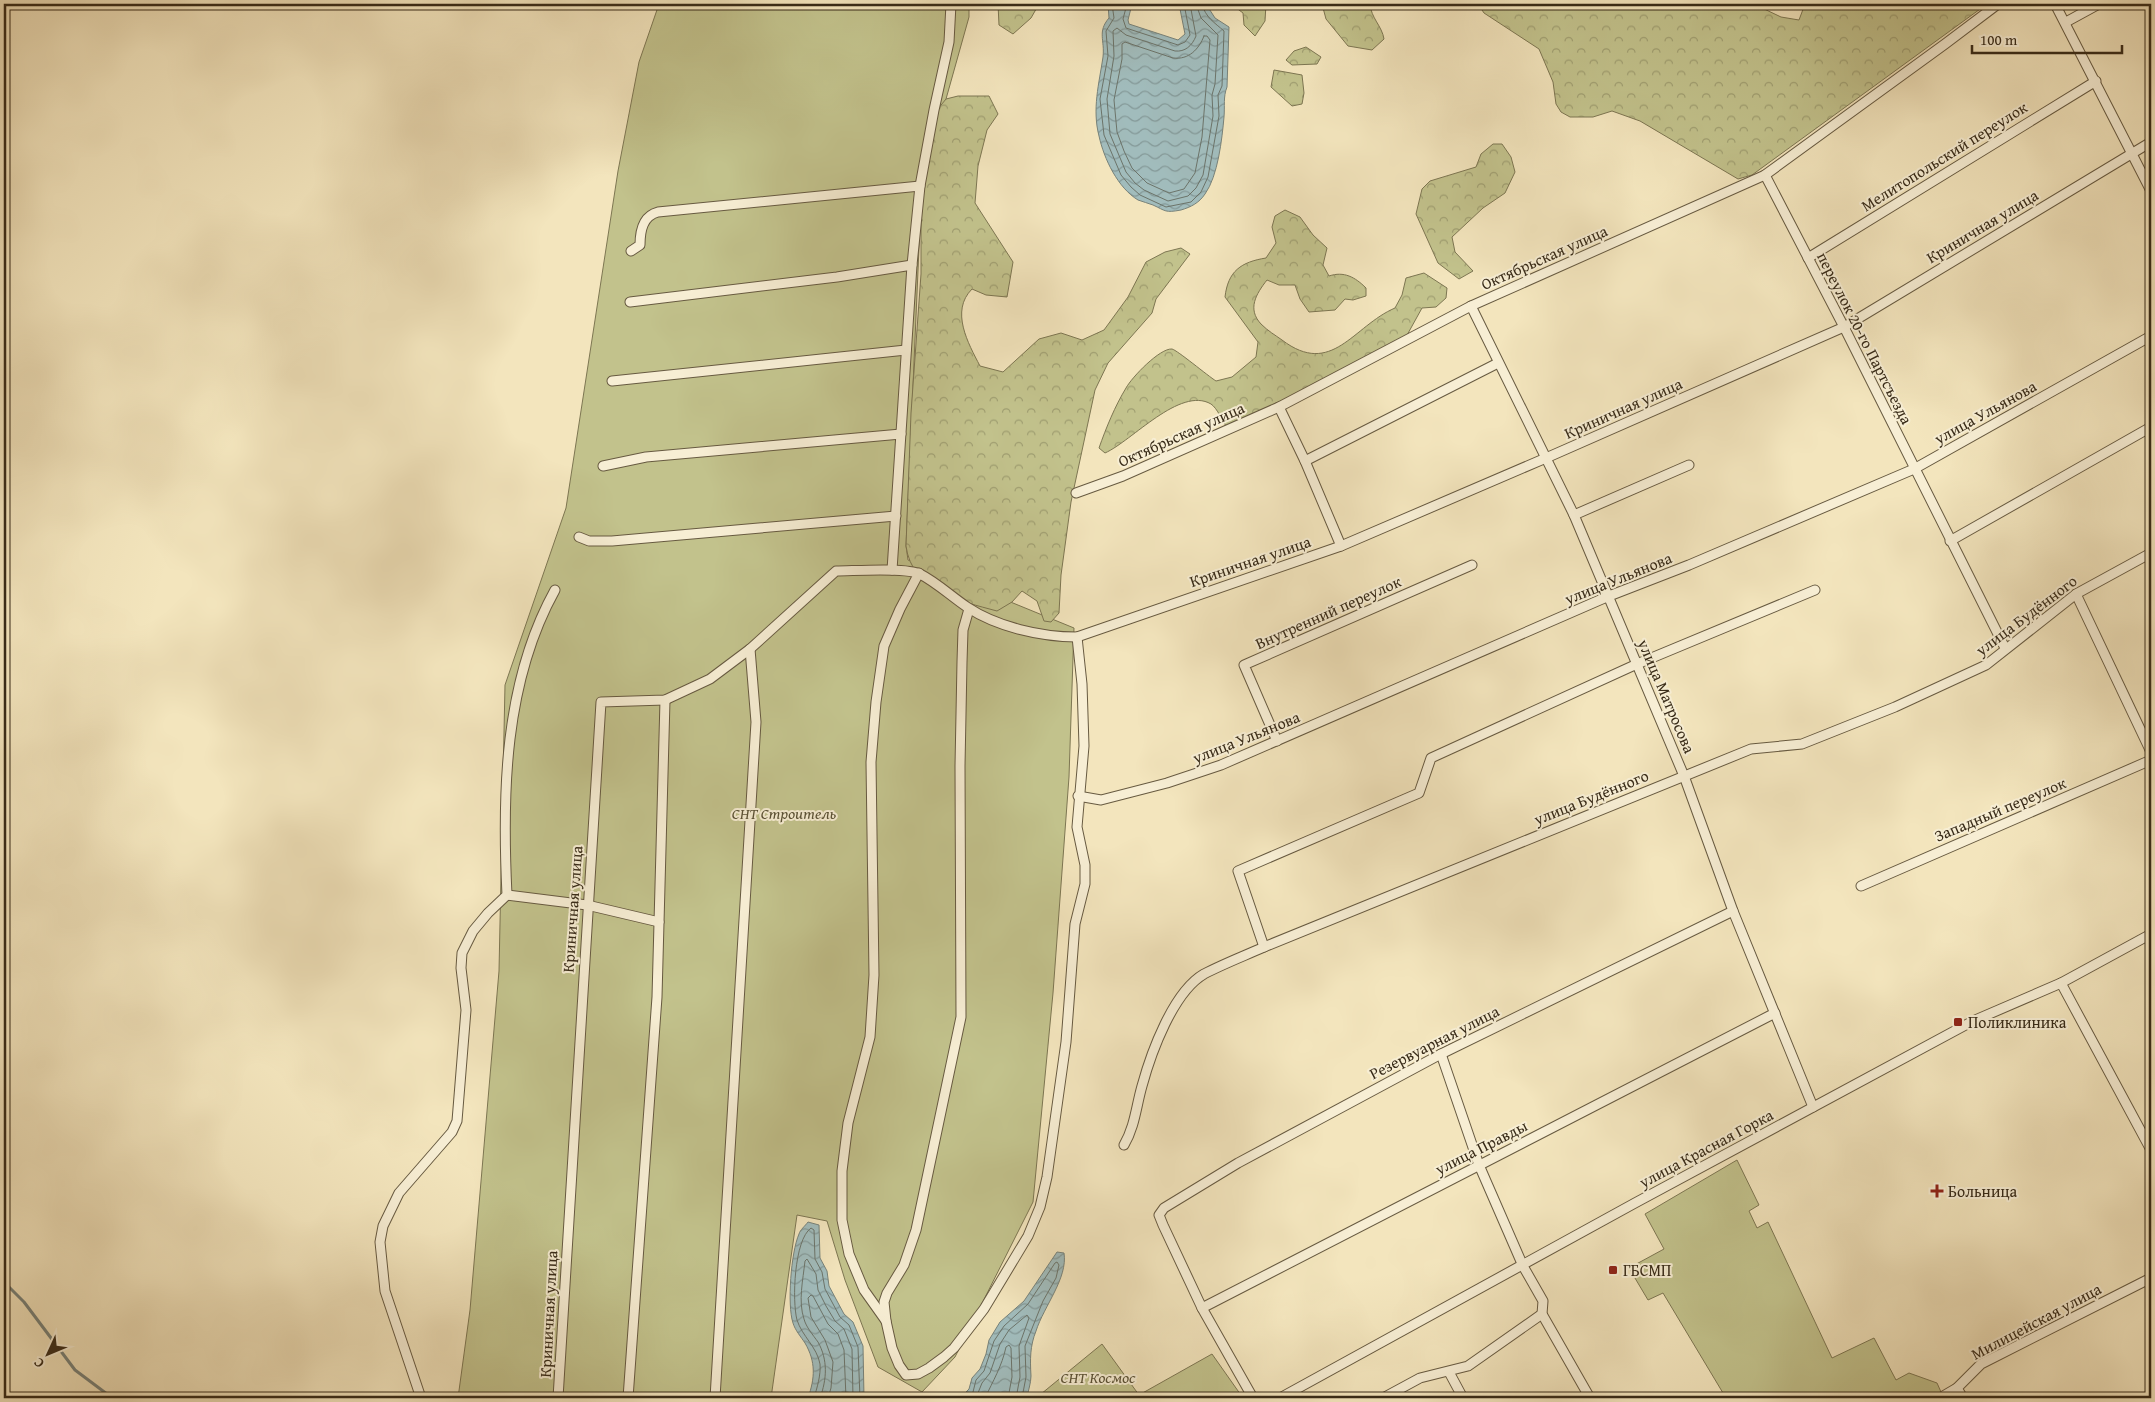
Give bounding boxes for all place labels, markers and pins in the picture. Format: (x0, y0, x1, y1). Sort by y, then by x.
place label: Поликлиника (1968, 1010, 2067, 1034)
marker: Поликлиника (1952, 1016, 1964, 1028)
place label: Больница (1948, 1179, 2017, 1203)
marker: Больница (1930, 1184, 1944, 1198)
place label: ГБСМП (1623, 1258, 1671, 1282)
marker: ГБСМП (1607, 1264, 1619, 1276)

